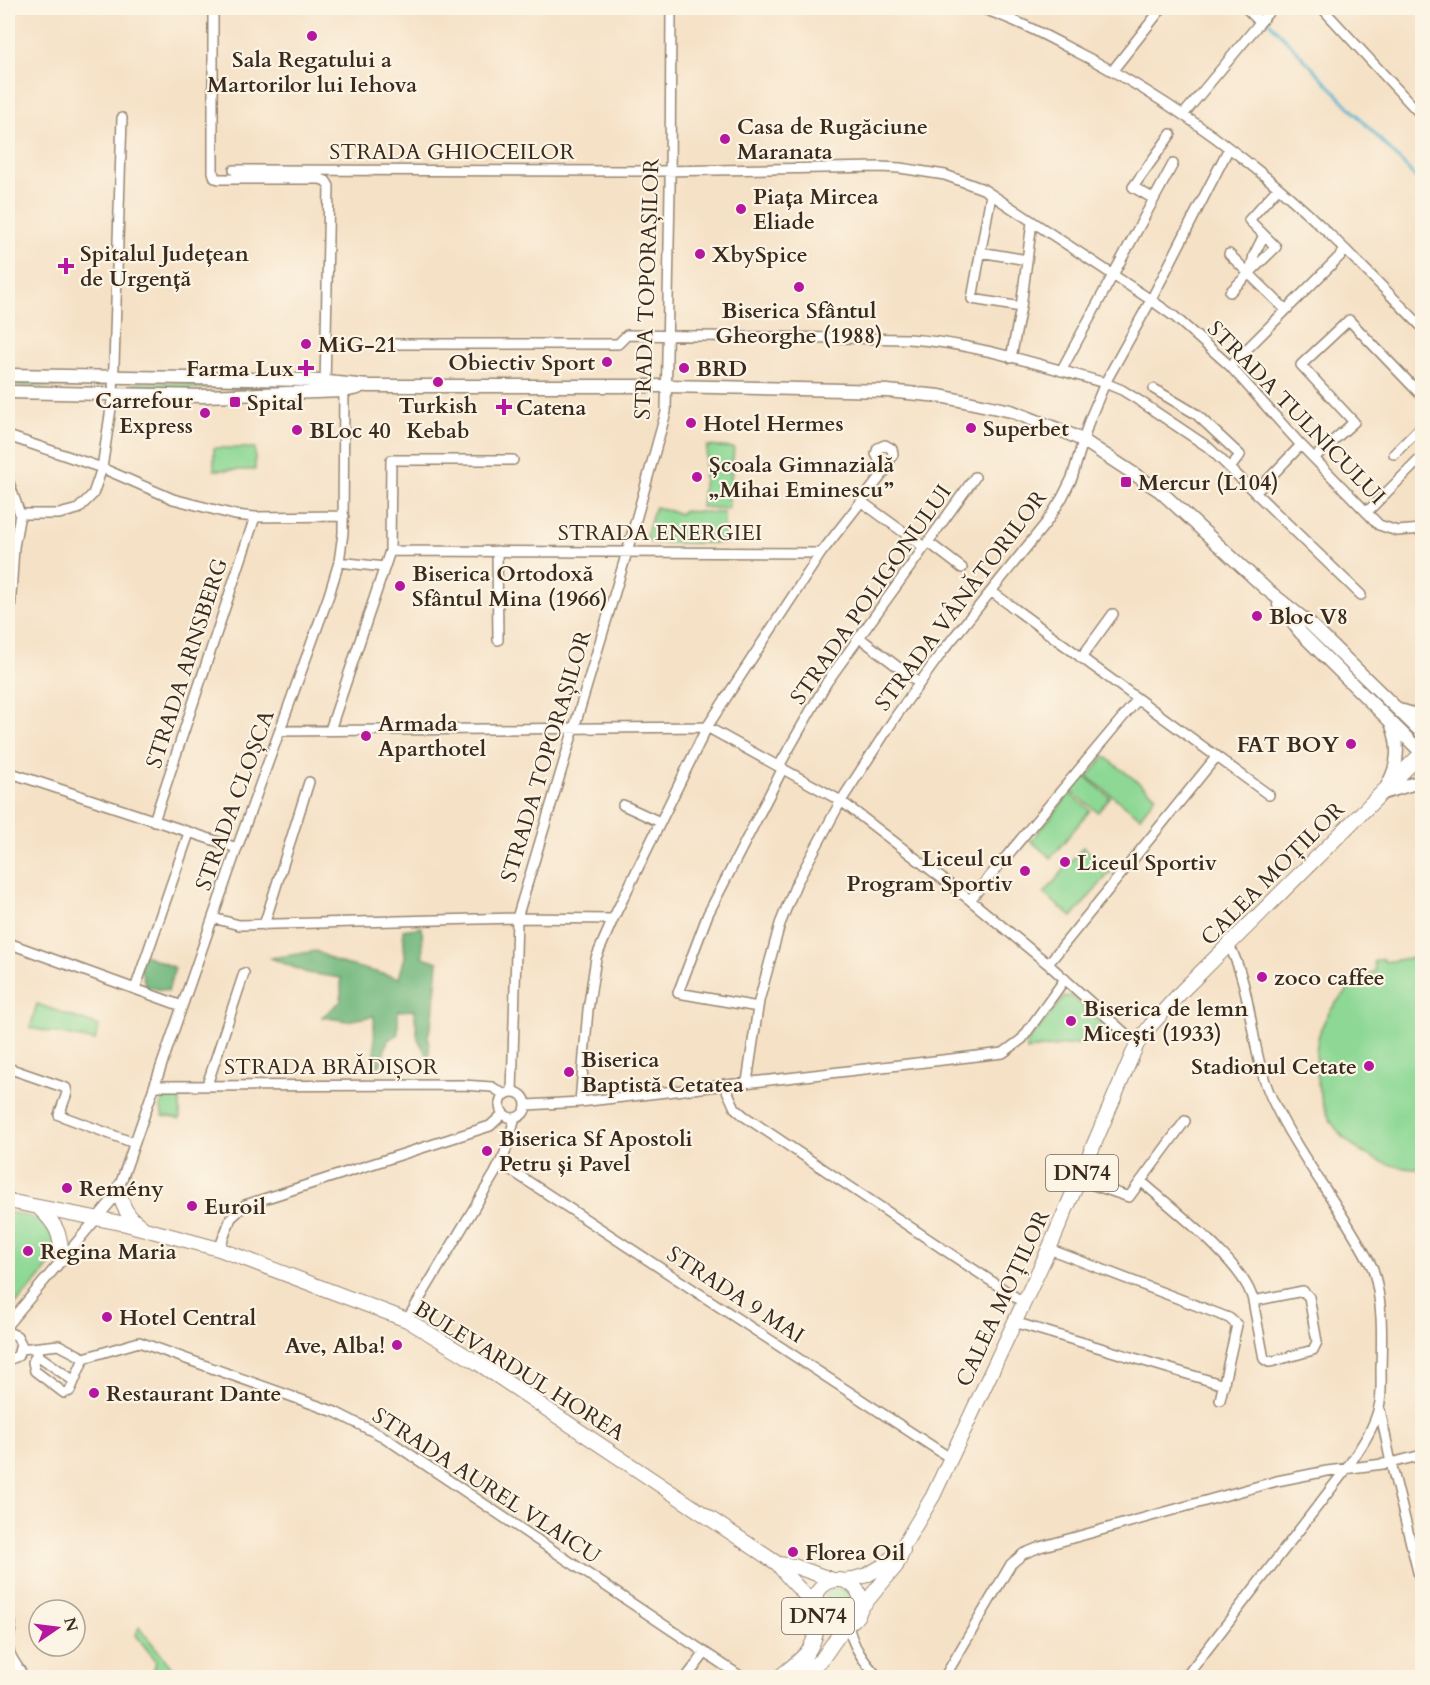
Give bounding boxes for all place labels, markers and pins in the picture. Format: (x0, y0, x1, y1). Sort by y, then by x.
marker: Sala Regatului a Martorilor lui Iehova (305, 29, 319, 43)
place label: Sala Regatului a Martorilor lui Iehova (207, 45, 417, 100)
place label: Casa de Rugăciune Maranata (737, 112, 928, 167)
marker: Casa de Rugăciune Maranata (718, 132, 732, 146)
place label: Piața Mircea Eliade (753, 182, 879, 237)
marker: Piața Mircea Eliade (734, 202, 748, 216)
place label: Spitalul Județean de Urgență (80, 239, 249, 294)
place label: XbySpice (712, 240, 808, 270)
marker: XbySpice (693, 247, 707, 261)
marker: Spitalul Județean de Urgență (57, 257, 75, 275)
marker: Biserica Sfântul Gheorghe (1988) (792, 280, 806, 294)
place label: Biserica Sfântul Gheorghe (1988) (715, 296, 883, 351)
place label: MiG-21 (318, 330, 397, 360)
marker: MiG-21 (299, 337, 313, 351)
place label: Obiectiv Sport (448, 348, 595, 378)
place label: Farma Lux (186, 354, 294, 384)
place label: BRD (696, 354, 747, 384)
marker: Obiectiv Sport (600, 355, 614, 369)
marker: Farma Lux (299, 361, 313, 375)
marker: BRD (677, 361, 691, 375)
marker: Turkish Kebab (431, 375, 445, 389)
place label: Carrefour Express (95, 386, 193, 441)
place label: Spital (247, 388, 304, 418)
place label: Turkish Kebab (398, 391, 478, 446)
place label: Catena (516, 393, 586, 423)
marker: Spital (228, 395, 242, 409)
marker: Catena (497, 400, 511, 414)
marker: Carrefour Express (198, 406, 212, 420)
place label: Hotel Hermes (703, 409, 844, 439)
place label: Superbet (983, 414, 1069, 444)
place label: BLoc 40 (309, 416, 391, 446)
marker: Hotel Hermes (684, 416, 698, 430)
marker: Superbet (964, 421, 978, 435)
marker: BLoc 40 (290, 423, 304, 437)
place label: Școala Gimnazială „Mihai Eminescu” (709, 450, 895, 505)
place label: Mercur (L104) (1138, 468, 1279, 498)
marker: Școala Gimnazială „Mihai Eminescu” (690, 470, 704, 484)
marker: Mercur (L104) (1119, 475, 1133, 489)
place label: Biserica Ortodoxă Sfântul Mina (1966) (412, 559, 608, 614)
marker: Biserica Ortodoxă Sfântul Mina (1966) (393, 579, 407, 593)
place label: Bloc V8 (1269, 602, 1348, 632)
marker: Bloc V8 (1250, 609, 1264, 623)
place label: Armada Aparthotel (378, 709, 487, 764)
marker: Armada Aparthotel (359, 729, 373, 743)
place label: FAT BOY (1237, 730, 1339, 760)
marker: FAT BOY (1344, 737, 1358, 751)
place label: Liceul cu Program Sportiv (847, 844, 1014, 899)
place label: Liceul Sportiv (1077, 848, 1218, 878)
marker: Liceul Sportiv (1058, 855, 1072, 869)
marker: Liceul cu Program Sportiv (1018, 864, 1032, 878)
place label: zoco caffee (1274, 963, 1385, 993)
marker: zoco caffee (1255, 970, 1269, 984)
place label: Biserica de lemn Micești (1933) (1083, 994, 1248, 1049)
marker: Biserica de lemn Micești (1933) (1064, 1014, 1078, 1028)
place label: Biserica Baptistă Cetatea (581, 1045, 744, 1100)
place label: Stadionul Cetate (1191, 1052, 1357, 1082)
marker: Stadionul Cetate (1362, 1059, 1376, 1073)
marker: Biserica Baptistă Cetatea (562, 1065, 576, 1079)
place label: Biserica Sf Apostoli Petru și Pavel (499, 1124, 693, 1179)
marker: Biserica Sf Apostoli Petru și Pavel (480, 1144, 494, 1158)
place label: Remény (79, 1174, 164, 1204)
marker: Remény (60, 1181, 74, 1195)
place label: Euroil (204, 1192, 266, 1222)
marker: Euroil (185, 1199, 199, 1213)
place label: Regina Maria (40, 1237, 177, 1267)
marker: Regina Maria (21, 1244, 35, 1258)
place label: Hotel Central (119, 1303, 257, 1333)
marker: Hotel Central (100, 1310, 114, 1324)
place label: Ave, Alba! (285, 1331, 385, 1361)
marker: Ave, Alba! (390, 1338, 404, 1352)
place label: Restaurant Dante (106, 1379, 281, 1409)
marker: Restaurant Dante (87, 1386, 101, 1400)
place label: Florea Oil (805, 1538, 906, 1568)
marker: Florea Oil (786, 1545, 800, 1559)

